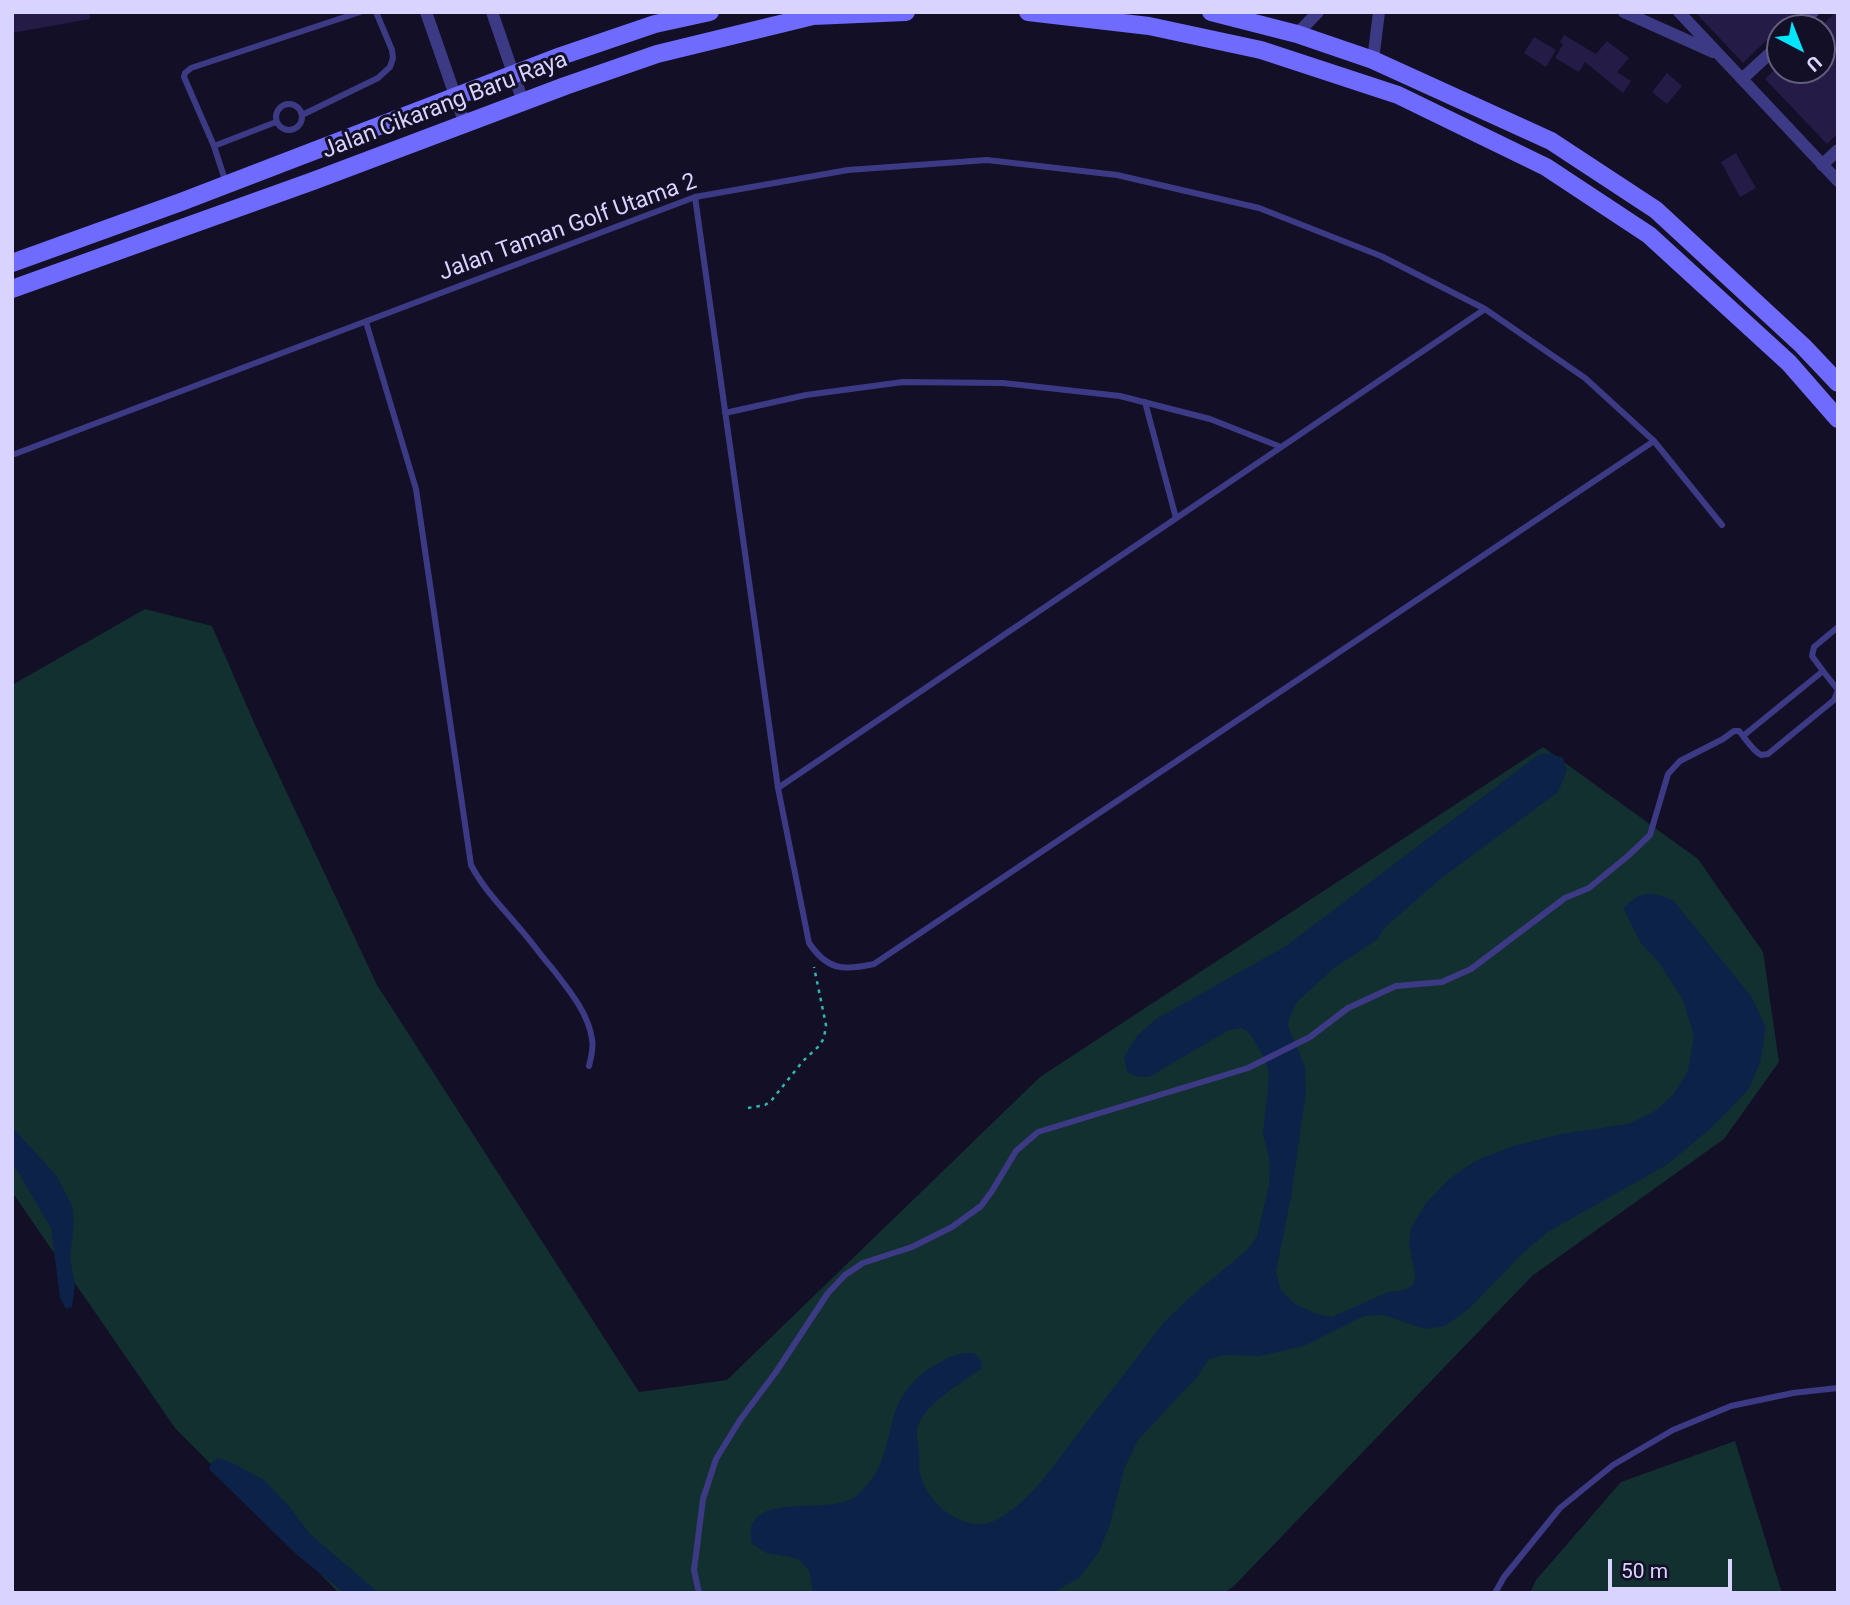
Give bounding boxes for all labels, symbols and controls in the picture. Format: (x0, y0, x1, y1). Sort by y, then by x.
north arrow (1766, 14, 1836, 84)
street label: Jalan Cikarang Baru Raya (319, 46, 571, 166)
text: U (1802, 51, 1826, 76)
street label: Jalan Taman Golf Utama 2 (435, 168, 701, 288)
scale bar (1612, 1546, 1736, 1590)
text: 50 m (1621, 1559, 1668, 1583)

